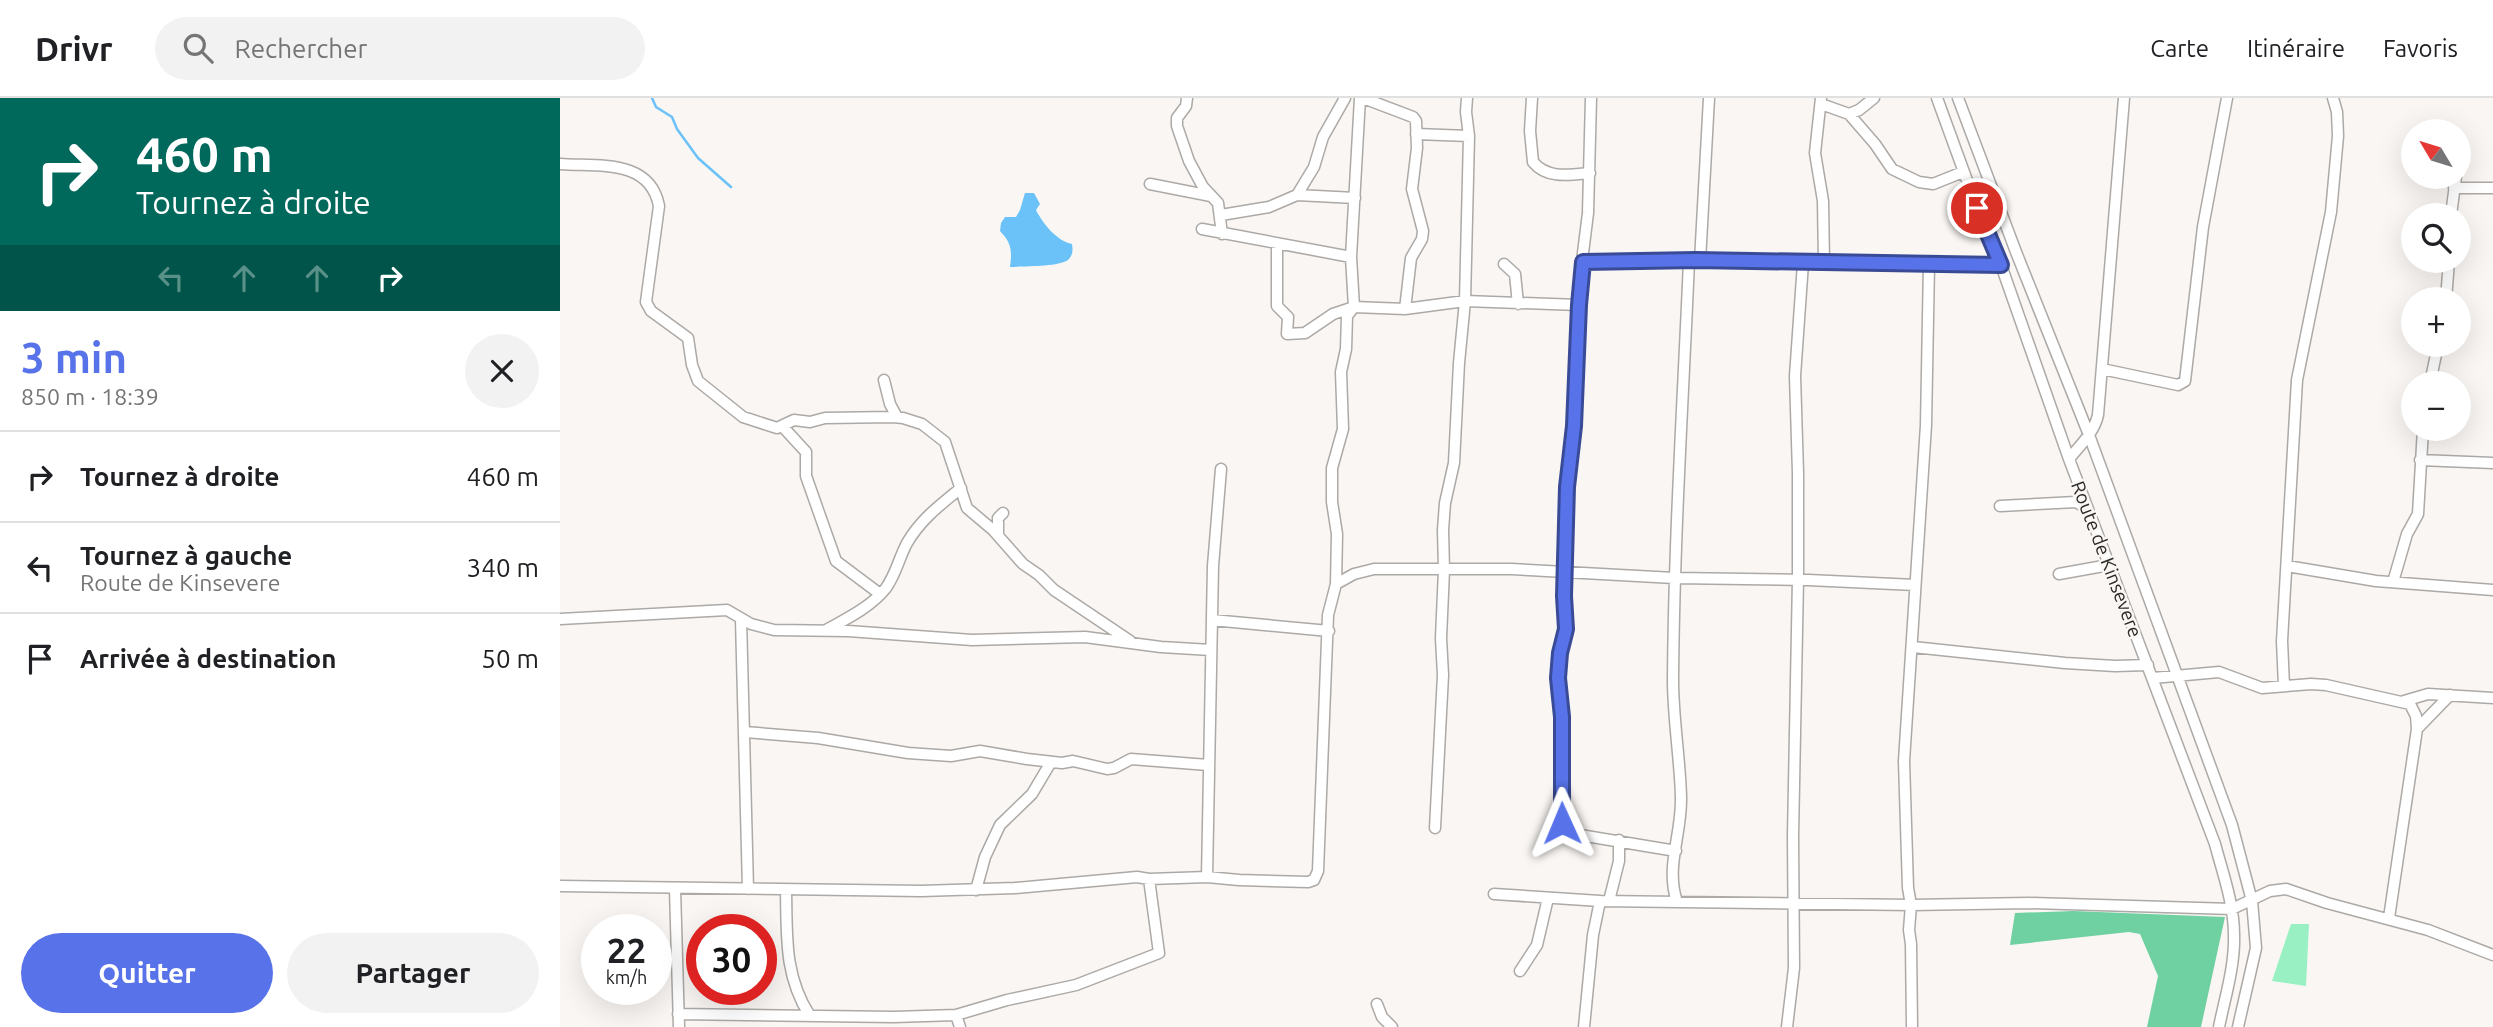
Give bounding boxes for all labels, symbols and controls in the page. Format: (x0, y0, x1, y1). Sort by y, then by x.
search box (155, 17, 645, 80)
icon: search (179, 29, 217, 67)
text: Drivr (35, 30, 113, 67)
text: Rechercher (235, 34, 367, 63)
text: Carte (2150, 35, 2209, 62)
text: Itinéraire (2247, 35, 2345, 62)
text: Favoris (2383, 35, 2458, 62)
north arrow (2401, 119, 2471, 189)
map controls (2401, 119, 2471, 441)
icon: right (21, 126, 112, 217)
text: 460 m (136, 126, 273, 181)
pin (1947, 178, 2007, 238)
text: Tournez à droite (136, 184, 371, 220)
icon: arrive (1958, 189, 1996, 227)
button: search (2401, 203, 2471, 273)
icon: left (152, 259, 190, 297)
icon: ahead (225, 259, 263, 297)
icon: ahead (298, 259, 336, 297)
icon: right (371, 259, 409, 297)
button: + (2401, 287, 2471, 357)
text: 3 min (21, 334, 127, 381)
button: close (465, 334, 539, 408)
button: − (2401, 371, 2471, 441)
text: 850 m · 18:39 (21, 384, 159, 409)
icon: right (21, 458, 59, 496)
text: Tournez à droite (80, 462, 279, 491)
text: 460 m (467, 462, 539, 491)
street label: Route de Kinsevere (2067, 478, 2147, 640)
text: Tournez à gauche (80, 541, 292, 570)
icon: left (21, 549, 59, 587)
text: 340 m (467, 553, 539, 582)
text: Route de Kinsevere (80, 570, 280, 595)
icon: arrive (21, 640, 59, 678)
text: Arrivée à destination (80, 644, 336, 673)
text: 50 m (481, 644, 539, 673)
position arrow (1525, 786, 1599, 860)
speed limit sign: 30 (686, 914, 777, 1005)
text: 22 (607, 930, 646, 970)
button: Quitter (21, 933, 273, 1013)
button: Partager (287, 933, 539, 1013)
text: km/h (606, 967, 647, 987)

